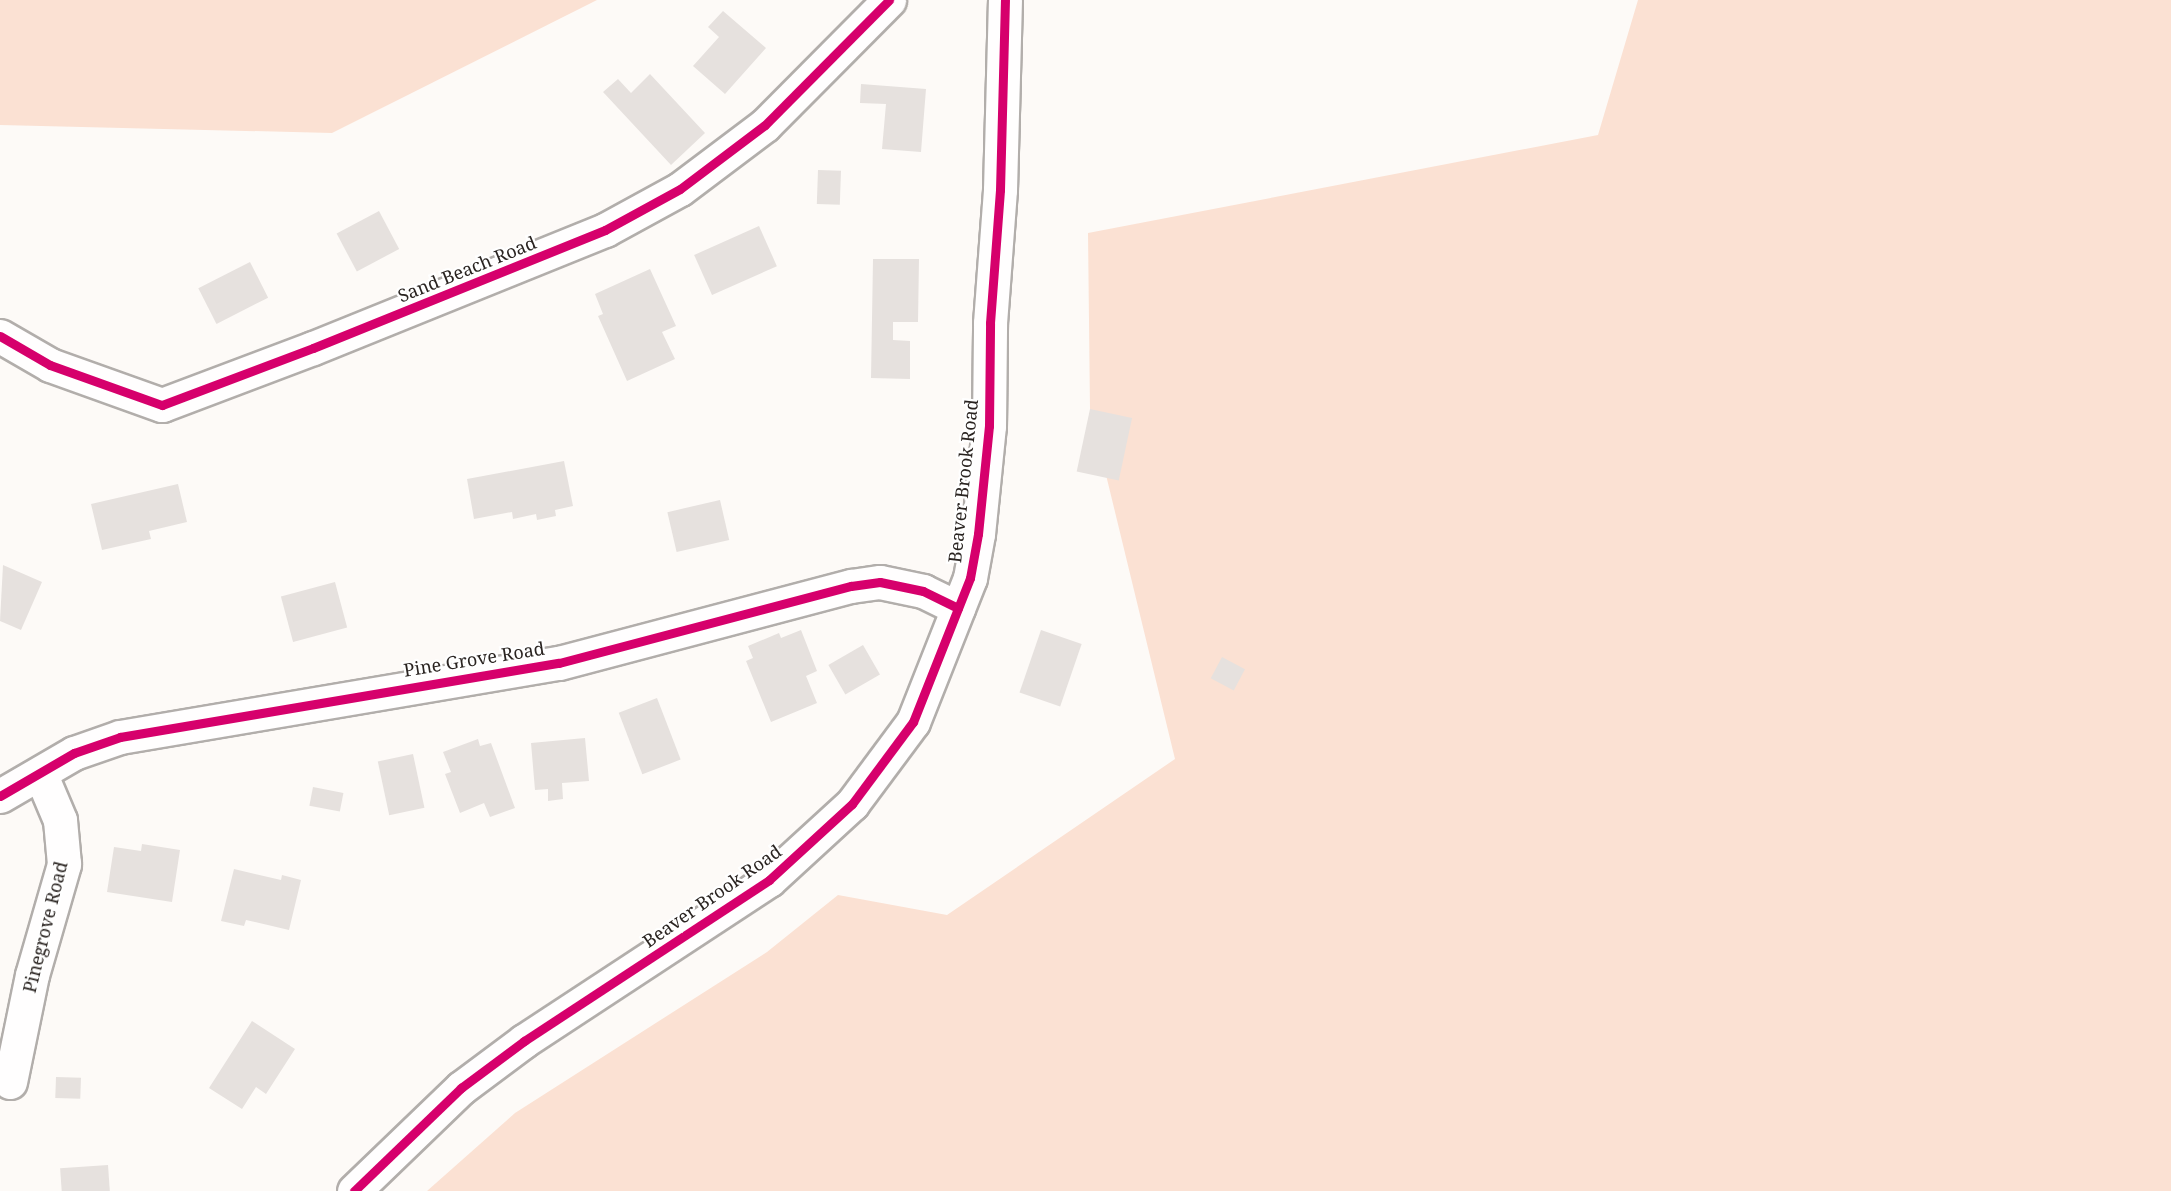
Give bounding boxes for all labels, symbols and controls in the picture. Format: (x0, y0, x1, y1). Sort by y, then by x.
street label: Sand Beach Road (395, 231, 539, 307)
street label: Beaver Brook Road (944, 398, 982, 564)
street label: Pine Grove Road (402, 637, 546, 681)
street label: Beaver Brook Road (638, 840, 786, 952)
street label: Pinegrove Road (18, 859, 72, 995)

